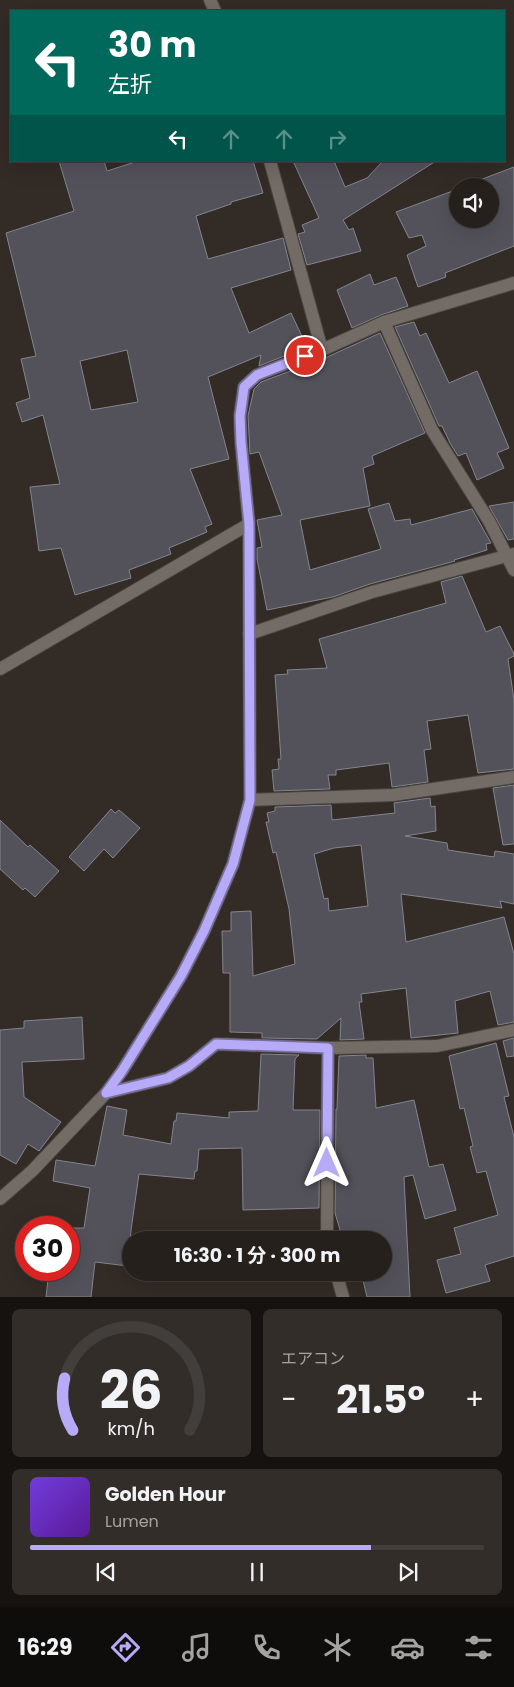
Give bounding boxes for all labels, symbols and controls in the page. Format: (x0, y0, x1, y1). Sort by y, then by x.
text: 30 m (108, 20, 196, 69)
icon: left (25, 30, 90, 95)
text: 左折 (108, 69, 152, 100)
icon: left (164, 125, 192, 153)
icon: ahead (217, 125, 245, 153)
icon: ahead (270, 125, 298, 153)
icon: right (323, 125, 351, 153)
map controls (449, 178, 499, 228)
button: sound (449, 178, 499, 228)
pin (284, 335, 326, 377)
icon: arrive (291, 342, 319, 370)
position arrow (300, 1136, 352, 1188)
speed limit sign: 30 (15, 1216, 80, 1281)
text: 16:30 · 1 分 · 300 m (174, 1242, 340, 1269)
text: エアコン (281, 1347, 345, 1370)
text: 26 (100, 1354, 163, 1427)
text: 21.5° (336, 1373, 425, 1426)
text: − (281, 1380, 296, 1419)
text: + (465, 1380, 484, 1419)
text: km/h (108, 1416, 155, 1441)
text: Golden Hour (105, 1481, 226, 1508)
text: Lumen (105, 1510, 159, 1533)
icon: previous (92, 1558, 120, 1586)
icon: pause (243, 1558, 271, 1586)
icon: next (394, 1558, 422, 1586)
icon: directions (108, 1630, 143, 1665)
icon: music (179, 1630, 214, 1665)
icon: phone (249, 1630, 284, 1665)
icon: climate (320, 1630, 355, 1665)
icon: car (390, 1630, 425, 1665)
icon: filters (461, 1630, 496, 1665)
text: 16:29 (18, 1632, 72, 1663)

